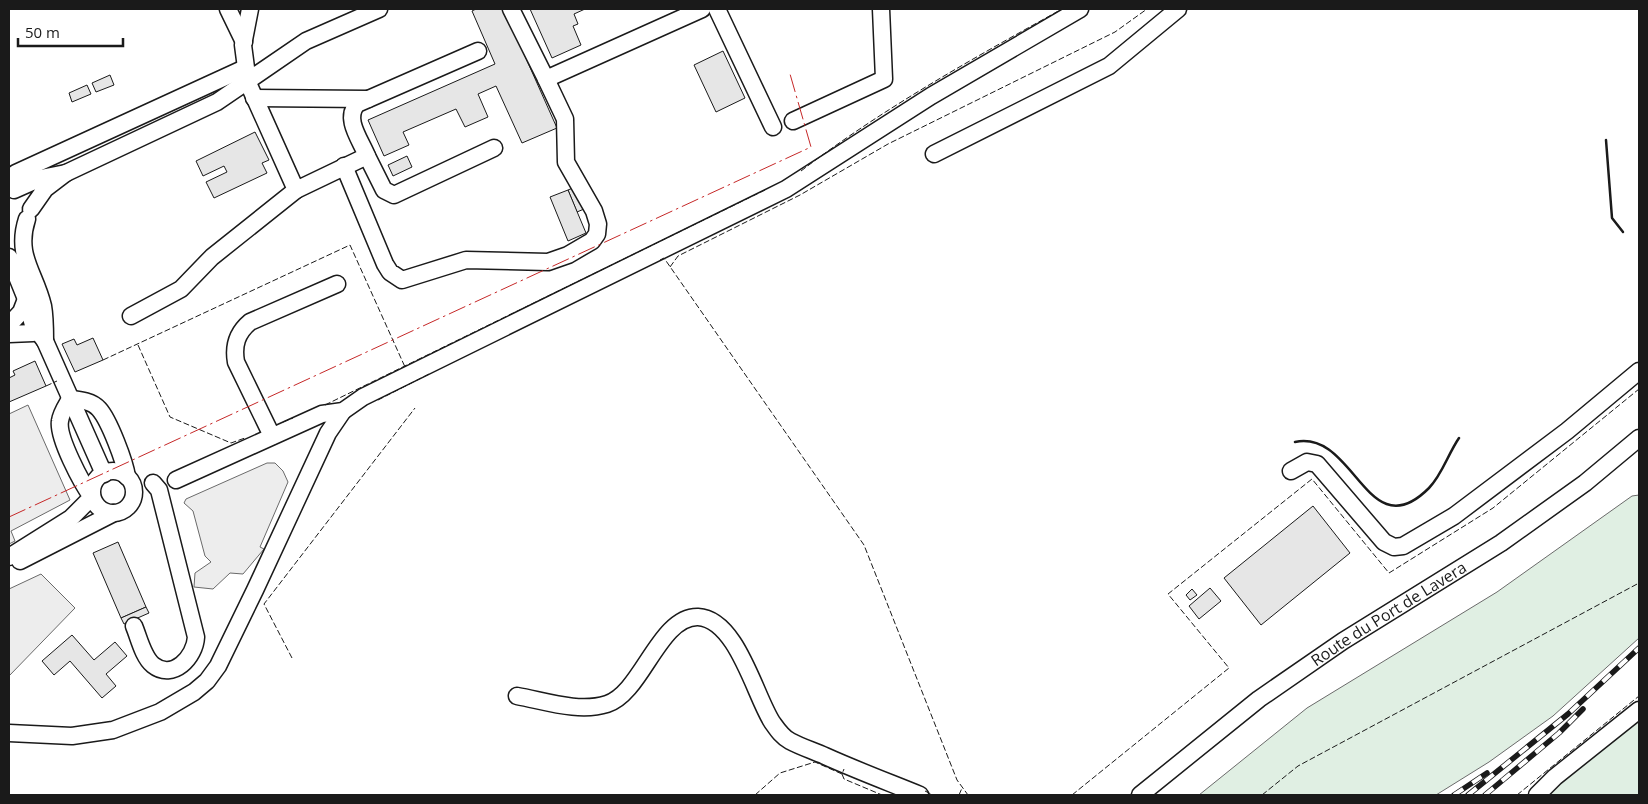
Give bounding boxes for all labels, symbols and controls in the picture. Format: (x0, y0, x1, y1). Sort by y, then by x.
scale bar (18, 15, 122, 47)
text: 50 m (25, 22, 60, 42)
street label: Route du Port de Lavera (1306, 556, 1470, 671)

